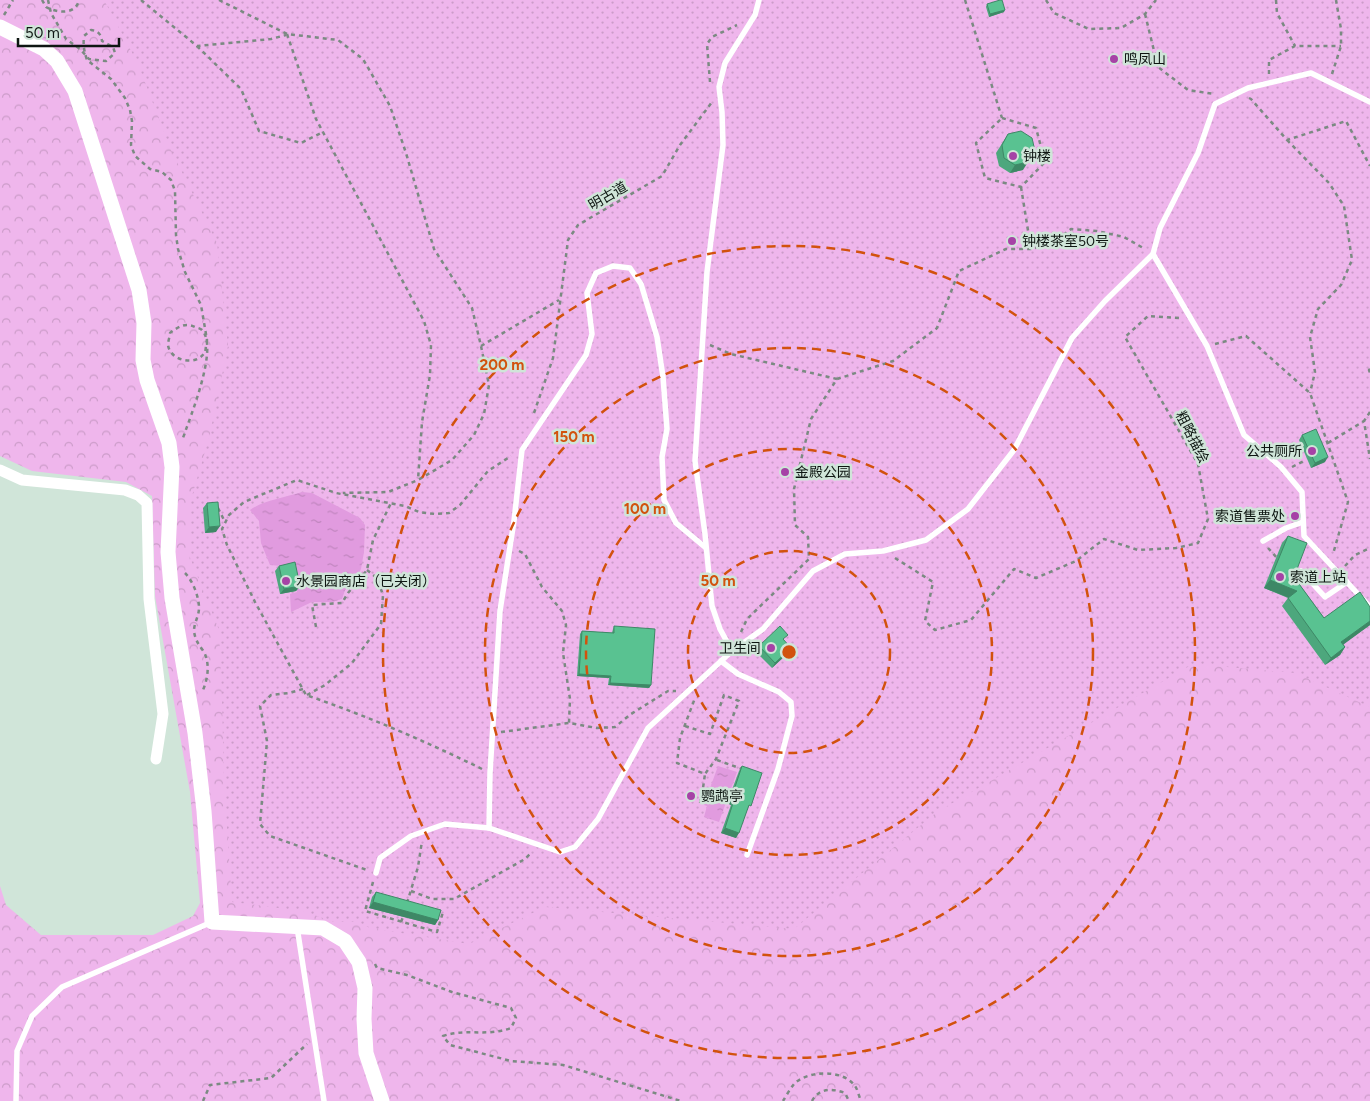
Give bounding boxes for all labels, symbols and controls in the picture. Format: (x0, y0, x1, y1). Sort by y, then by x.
scale bar (18, 15, 119, 47)
text: 50 m (25, 24, 60, 42)
place label: 鸣凤山 (1124, 51, 1166, 68)
marker: 鸣凤山 (1108, 53, 1120, 65)
place label: 钟楼 (1023, 148, 1051, 165)
marker: 钟楼 (1007, 150, 1019, 162)
street label: 明古道 (586, 178, 630, 214)
place label: 钟楼茶室50号 (1022, 233, 1109, 250)
marker: 钟楼茶室50号 (1006, 235, 1018, 247)
text: 200 m (480, 356, 524, 374)
street label: 粗略描绘 (1172, 408, 1212, 466)
text: 150 m (553, 428, 595, 446)
place label: 公共厕所 (1246, 443, 1302, 460)
marker: 公共厕所 (1306, 445, 1318, 457)
place label: 金殿公园 (795, 464, 851, 481)
marker: 金殿公园 (779, 466, 791, 478)
text: 100 m (624, 500, 666, 518)
place label: 索道售票处 (1215, 508, 1285, 525)
marker: 索道售票处 (1289, 510, 1301, 522)
place label: 索道上站 (1290, 569, 1346, 586)
marker: 索道上站 (1274, 571, 1286, 583)
text: 50 m (700, 572, 736, 590)
place label: 水景园商店（已关闭） (296, 573, 436, 590)
marker: 水景园商店（已关闭） (280, 575, 292, 587)
place label: 卫生间 (719, 640, 761, 657)
marker: 卫生间 (765, 642, 777, 654)
centre of rings (780, 643, 798, 661)
place label: 鹦鹉亭 (701, 788, 743, 805)
marker: 鹦鹉亭 (685, 790, 697, 802)

